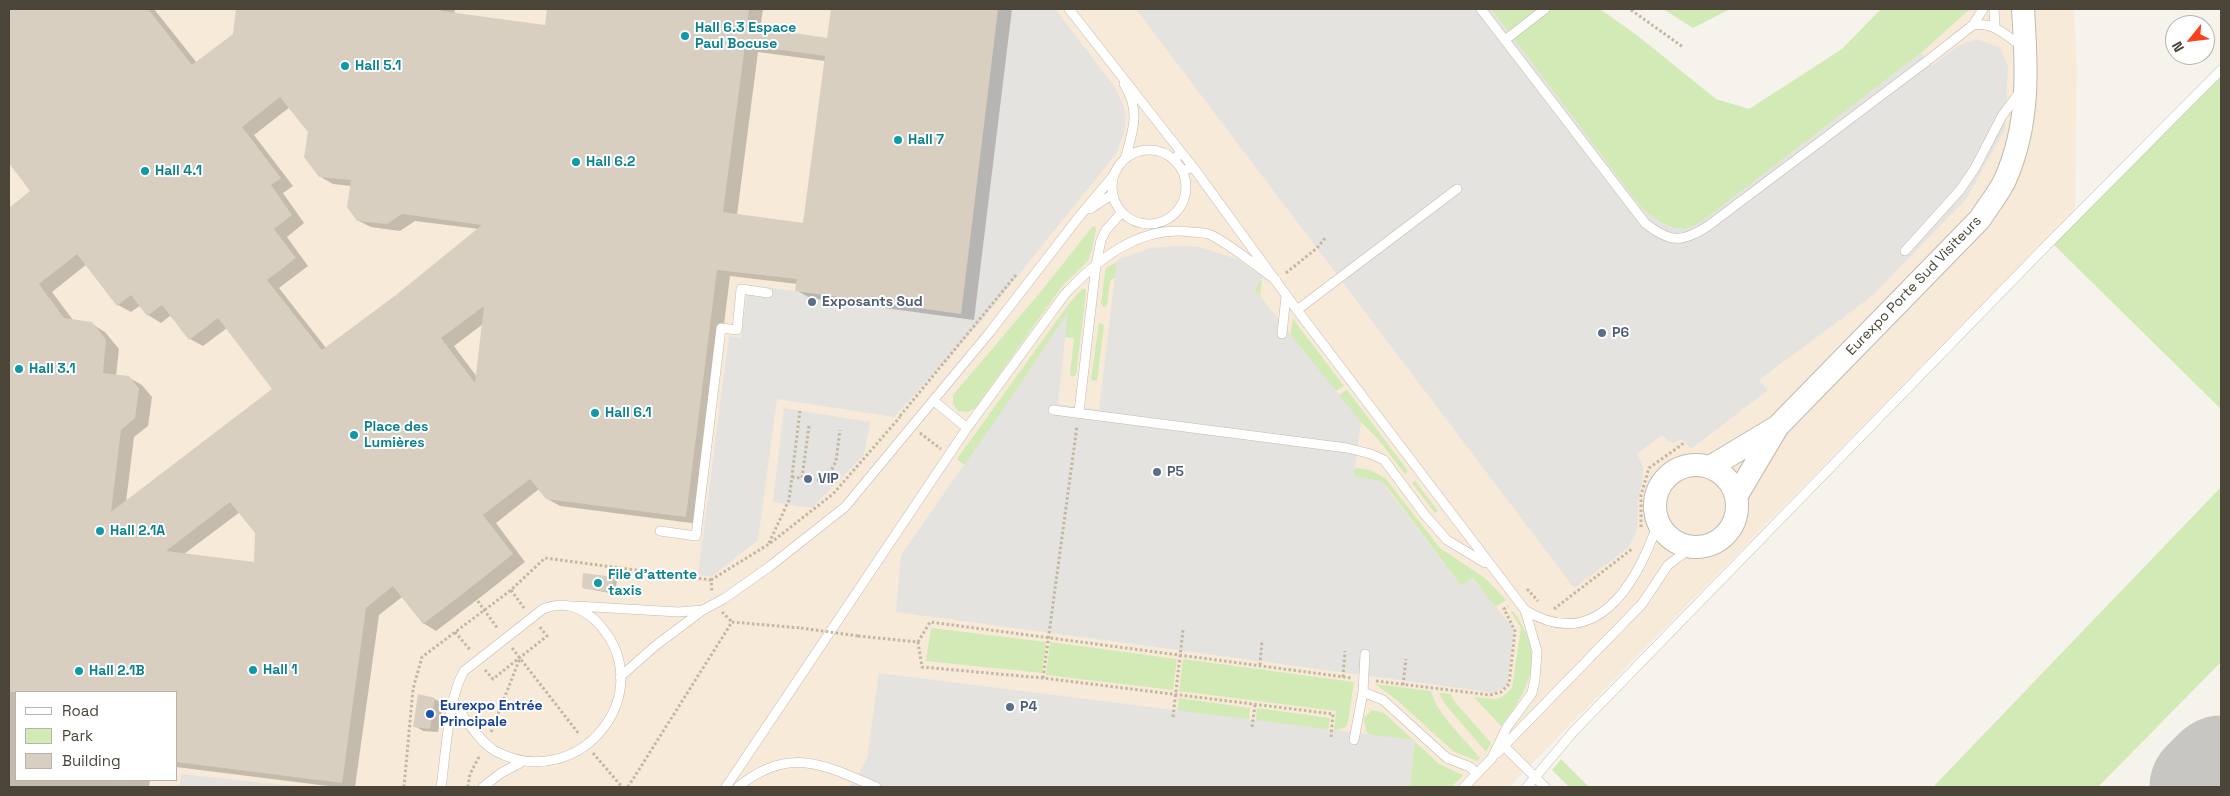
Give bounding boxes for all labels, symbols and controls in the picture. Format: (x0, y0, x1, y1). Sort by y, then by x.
north arrow (2165, 15, 2215, 65)
place label: Hall 6.3 Espace Paul Bocuse (695, 20, 796, 52)
marker: Hall 6.3 Espace Paul Bocuse (679, 30, 691, 42)
text: N (2168, 38, 2188, 55)
place label: Hall 5.1 (355, 58, 401, 74)
marker: Hall 5.1 (339, 60, 351, 72)
place label: Hall 7 (908, 132, 944, 148)
marker: Hall 7 (892, 134, 904, 146)
place label: Hall 6.2 (586, 154, 635, 170)
marker: Hall 6.2 (570, 156, 582, 168)
place label: Hall 4.1 (155, 163, 202, 179)
marker: Hall 4.1 (139, 165, 151, 177)
street label: Eurexpo Porte Sud Visiteurs (1843, 213, 1985, 359)
place label: Exposants Sud (822, 294, 923, 310)
marker: Exposants Sud (806, 296, 818, 308)
place label: P6 (1612, 325, 1629, 341)
marker: P6 (1596, 327, 1608, 339)
place label: Hall 3.1 (29, 361, 76, 377)
marker: Hall 3.1 (13, 363, 25, 375)
place label: Hall 6.1 (605, 405, 652, 421)
marker: Hall 6.1 (589, 407, 601, 419)
place label: Place des Lumières (364, 419, 428, 452)
marker: Place des Lumières (348, 429, 360, 441)
place label: P5 (1167, 464, 1184, 480)
marker: P5 (1151, 466, 1163, 478)
place label: VIP (818, 471, 839, 487)
marker: VIP (802, 473, 814, 485)
place label: Hall 2.1A (110, 523, 165, 539)
marker: Hall 2.1A (94, 525, 106, 537)
place label: File d'attente taxis (608, 567, 697, 600)
marker: File d'attente taxis (592, 577, 604, 589)
place label: Hall 1 (263, 662, 298, 678)
place label: Hall 2.1B (89, 663, 145, 679)
marker: Hall 1 (247, 664, 259, 676)
marker: Hall 2.1B (73, 665, 85, 677)
legend (15, 691, 178, 781)
place label: Eurexpo Entrée Principale (440, 698, 543, 730)
place label: P4 (1020, 699, 1037, 715)
text: Road (62, 701, 99, 720)
marker: P4 (1004, 701, 1016, 713)
marker: Eurexpo Entrée Principale (424, 708, 436, 720)
text: Park (62, 726, 93, 745)
text: Building (62, 751, 121, 770)

